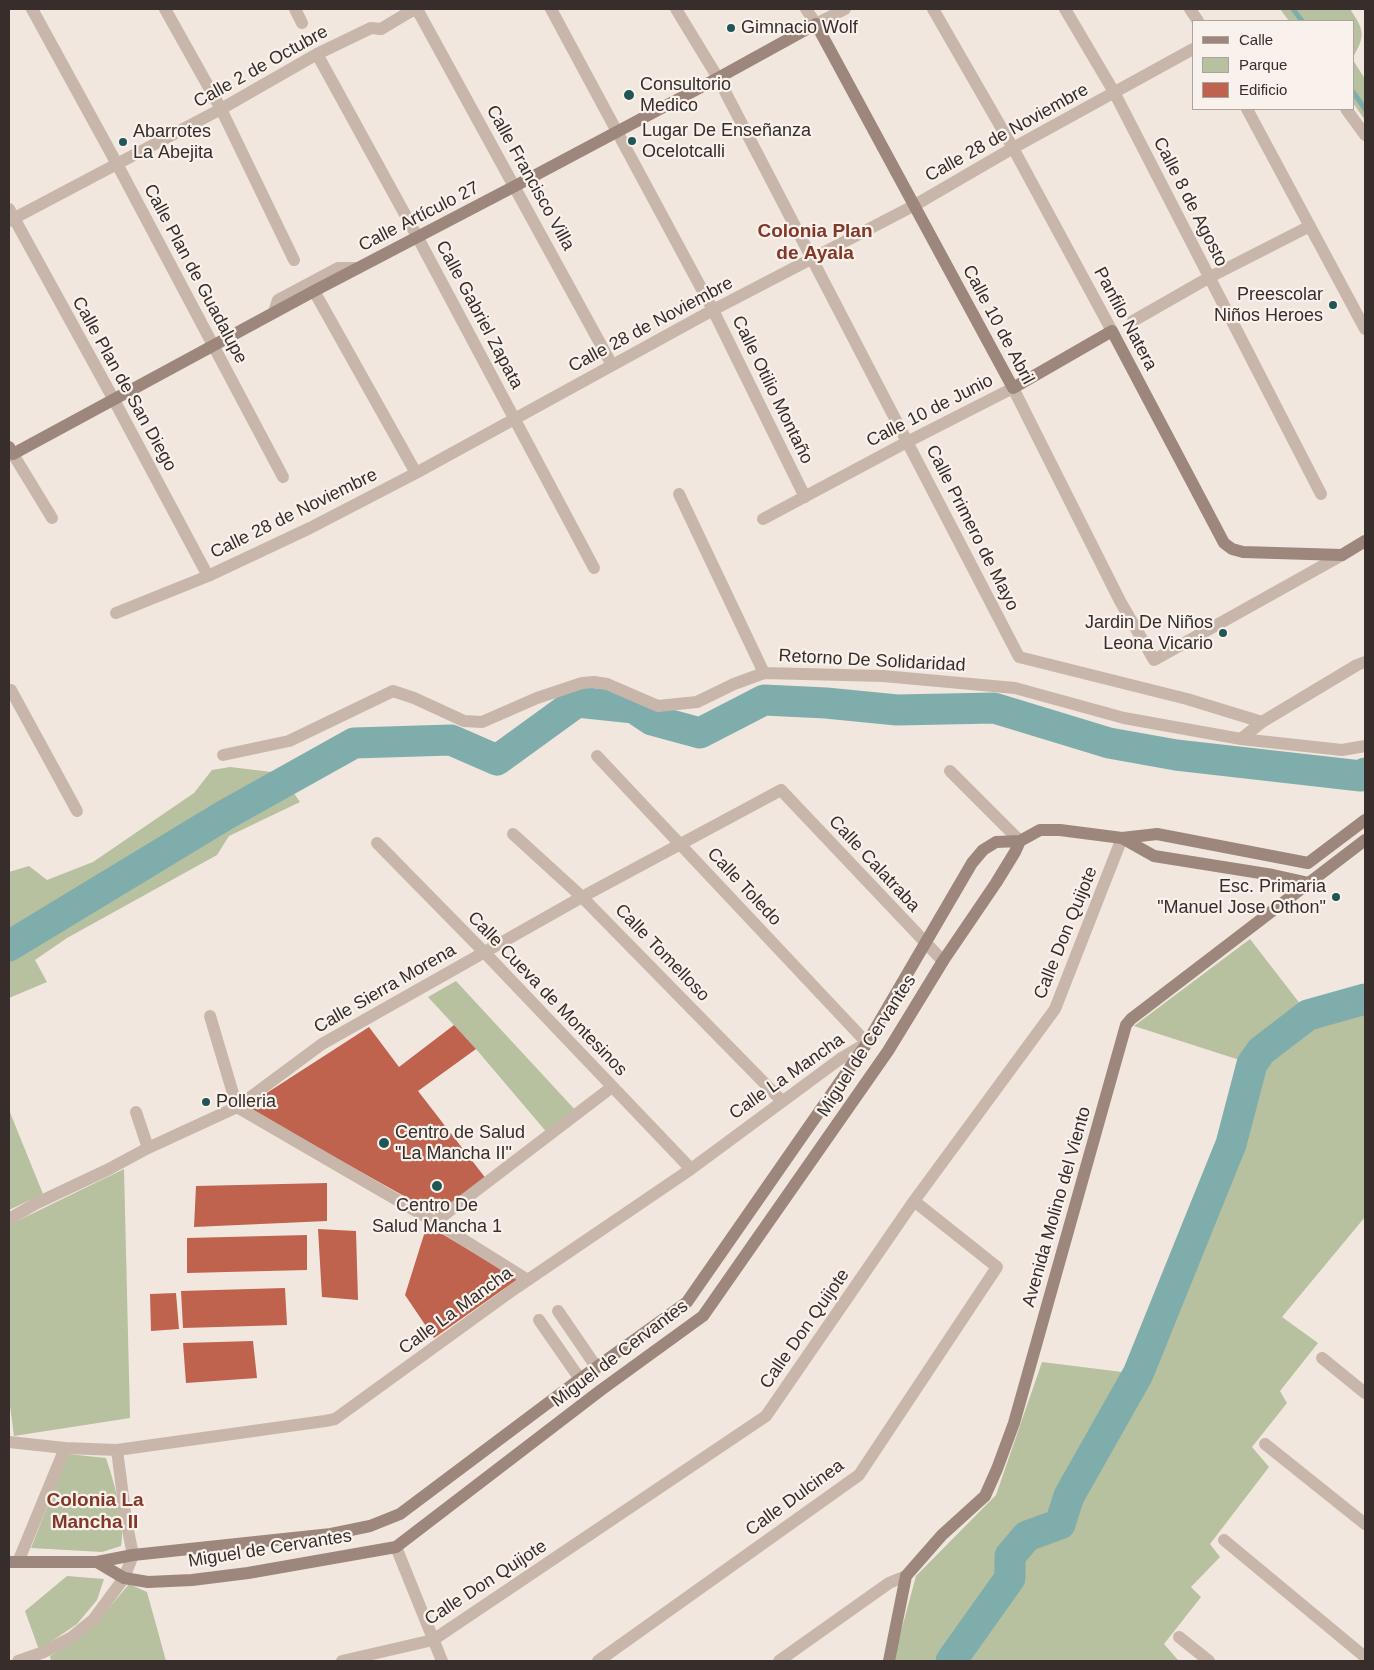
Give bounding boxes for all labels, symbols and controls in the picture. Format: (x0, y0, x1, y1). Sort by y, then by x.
place label: Gimnacio Wolf (741, 17, 858, 39)
legend (1192, 20, 1354, 110)
street label: Calle 2 de Octubre (190, 21, 332, 113)
marker: Gimnacio Wolf (725, 22, 737, 34)
text: Calle (1239, 31, 1273, 48)
text: Parque (1239, 56, 1287, 73)
place label: Consultorio Medico (640, 74, 731, 116)
street label: Calle 28 de Noviembre (922, 79, 1092, 187)
text: Edificio (1239, 81, 1287, 98)
marker: Consultorio Medico (622, 88, 636, 102)
street label: Calle Francisco Villa (481, 102, 579, 254)
place label: Lugar De Enseñanza Ocelotcalli (642, 120, 811, 162)
place label: Abarrotes La Abejita (133, 121, 213, 163)
street label: Calle 8 de Agosto (1148, 134, 1232, 270)
marker: Lugar De Enseñanza Ocelotcalli (626, 135, 638, 147)
marker: Abarrotes La Abejita (117, 136, 129, 148)
street label: Calle Artículo 27 (355, 177, 483, 257)
street label: Calle Plan de Guadalupe (138, 181, 252, 367)
district label: Colonia Plan de Ayala (757, 221, 873, 265)
street label: Calle Gabriel Zapata (431, 237, 527, 393)
street label: Calle 10 de Abril (957, 262, 1039, 388)
street label: Panfilo Natera (1089, 264, 1161, 374)
street label: Calle 28 de Noviembre (565, 272, 737, 378)
place label: Preescolar Niños Heroes (1214, 284, 1323, 326)
street label: Calle Plan de San Diego (67, 293, 181, 475)
marker: Preescolar Niños Heroes (1327, 299, 1339, 311)
street label: Calle Otilio Montaño (727, 312, 817, 468)
street label: Calle 10 de Junio (863, 370, 997, 452)
street label: Calle Primero de Mayo (921, 442, 1023, 614)
street label: Calle 28 de Noviembre (207, 464, 381, 564)
place label: Jardin De Niños Leona Vicario (1085, 612, 1213, 654)
marker: Jardin De Niños Leona Vicario (1217, 627, 1229, 639)
street label: Retorno De Solidaridad (778, 645, 966, 677)
street label: Calle Calatraba (824, 811, 924, 917)
street label: Calle Toledo (702, 843, 786, 931)
street label: Calle Don Quijote (1030, 864, 1102, 1002)
place label: Esc. Primaria "Manuel Jose Othon" (1157, 876, 1326, 919)
marker: Esc. Primaria "Manuel Jose Othon" (1330, 891, 1342, 903)
street label: Calle Tomelloso (610, 900, 714, 1006)
street label: Calle Cueva de Montesinos (463, 907, 631, 1081)
street label: Calle Sierra Morena (310, 940, 460, 1038)
street label: Miguel de Cervantes (813, 971, 921, 1121)
street label: Calle La Mancha (725, 1029, 849, 1125)
place label: Polleria (216, 1091, 276, 1113)
marker: Polleria (200, 1096, 212, 1108)
street label: Avenida Molino del Viento (1018, 1104, 1096, 1310)
place label: Centro de Salud "La Mancha II" (395, 1122, 525, 1164)
marker: Centro de Salud "La Mancha II" (377, 1136, 391, 1150)
marker: Centro De Salud Mancha 1 (430, 1179, 444, 1193)
place label: Centro De Salud Mancha 1 (372, 1195, 502, 1238)
street label: Calle La Mancha (395, 1263, 517, 1359)
street label: Calle Don Quijote (756, 1265, 854, 1393)
street label: Miguel de Cervantes (548, 1296, 692, 1412)
street label: Calle Dulcinea (742, 1455, 848, 1541)
district label: Colonia La Mancha II (46, 1490, 144, 1534)
street label: Miguel de Cervantes (187, 1525, 353, 1573)
street label: Calle Don Quijote (421, 1536, 551, 1630)

